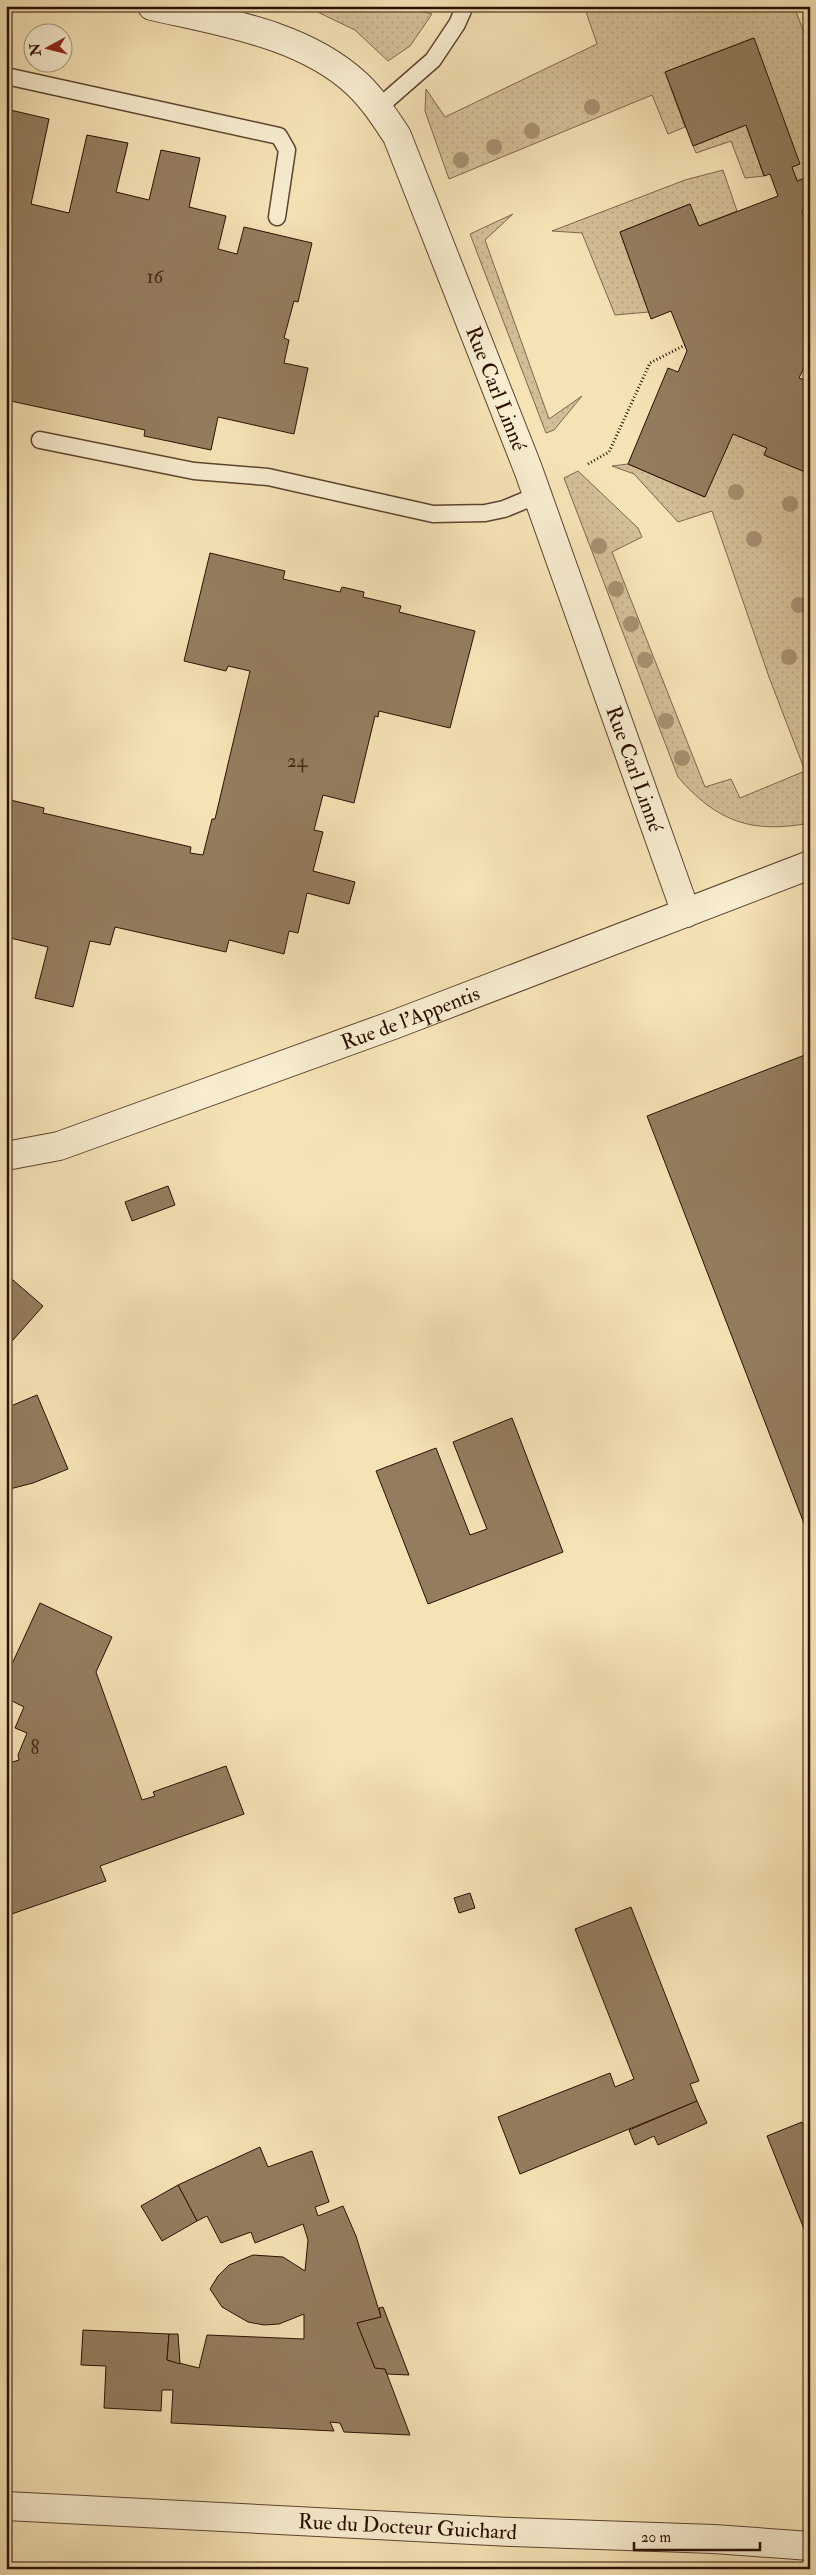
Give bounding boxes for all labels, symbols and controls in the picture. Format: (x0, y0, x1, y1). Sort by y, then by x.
north arrow (22, 22, 72, 72)
text: N (26, 42, 45, 58)
house number: 16 (147, 265, 165, 289)
street label: Rue Carl Linné (460, 322, 533, 455)
street label: Rue Carl Linné (600, 702, 670, 836)
house number: 24 (287, 749, 308, 773)
street label: Rue de l'Appentis (337, 979, 484, 1056)
house number: 8 (31, 1736, 40, 1760)
street label: Rue du Docteur Guichard (297, 2508, 518, 2546)
scale bar (634, 2520, 760, 2552)
text: 20 m (641, 2528, 671, 2547)

